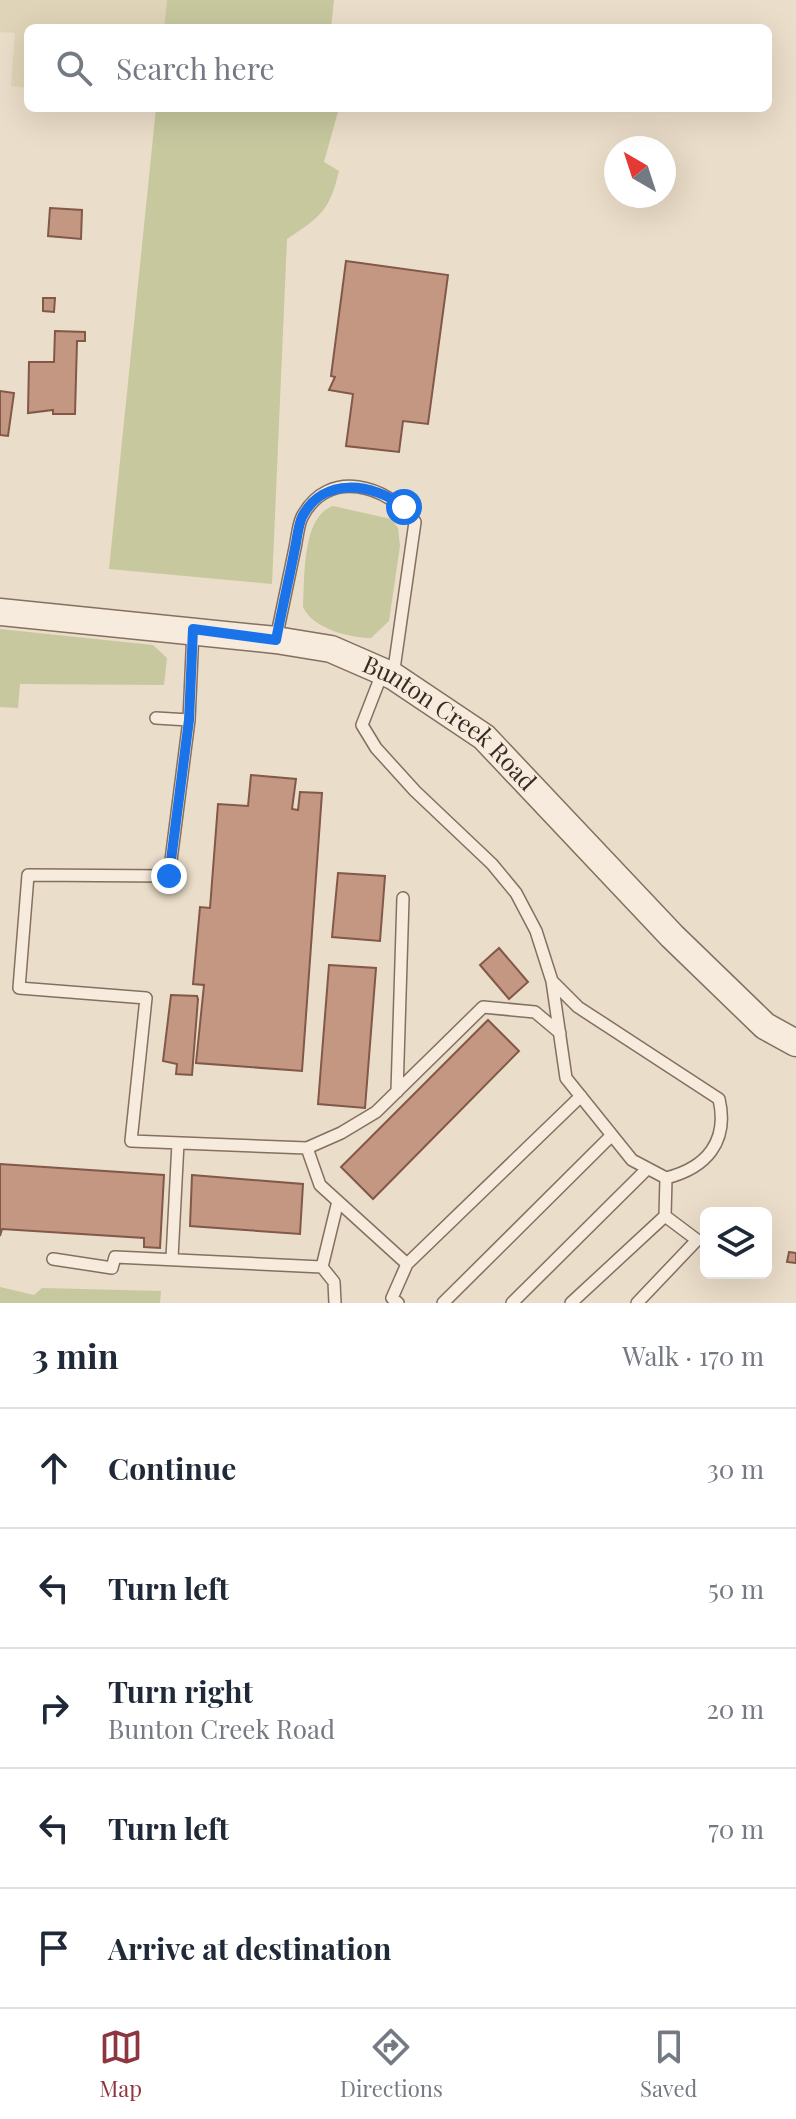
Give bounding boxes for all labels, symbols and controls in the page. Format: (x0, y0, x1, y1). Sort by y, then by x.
search box (24, 24, 772, 112)
icon: search (52, 46, 96, 90)
text: Search here (116, 48, 275, 88)
north arrow (604, 136, 676, 208)
route start (386, 489, 422, 525)
street label: Bunton Creek Road (358, 647, 544, 796)
route end (151, 858, 187, 894)
map controls (700, 1207, 772, 1279)
button: layers (700, 1207, 772, 1279)
text: 3 min (32, 1332, 119, 1378)
text: Walk · 170 m (622, 1338, 764, 1373)
icon: ahead (32, 1446, 76, 1490)
text: Continue (108, 1448, 236, 1488)
text: 30 m (707, 1451, 764, 1486)
icon: left (32, 1566, 76, 1610)
text: Turn left (108, 1568, 229, 1608)
text: 50 m (708, 1571, 764, 1606)
text: Turn right (108, 1671, 253, 1711)
icon: right (32, 1686, 76, 1730)
text: 20 m (706, 1691, 764, 1726)
text: Bunton Creek Road (108, 1711, 335, 1746)
icon: left (32, 1806, 76, 1850)
text: Turn left (108, 1808, 229, 1848)
text: 70 m (708, 1811, 764, 1846)
icon: arrive (32, 1926, 76, 1970)
text: Arrive at destination (108, 1928, 391, 1968)
tab: Map (99, 2025, 143, 2103)
tab: Directions (340, 2025, 443, 2103)
tab: Saved (640, 2025, 697, 2103)

